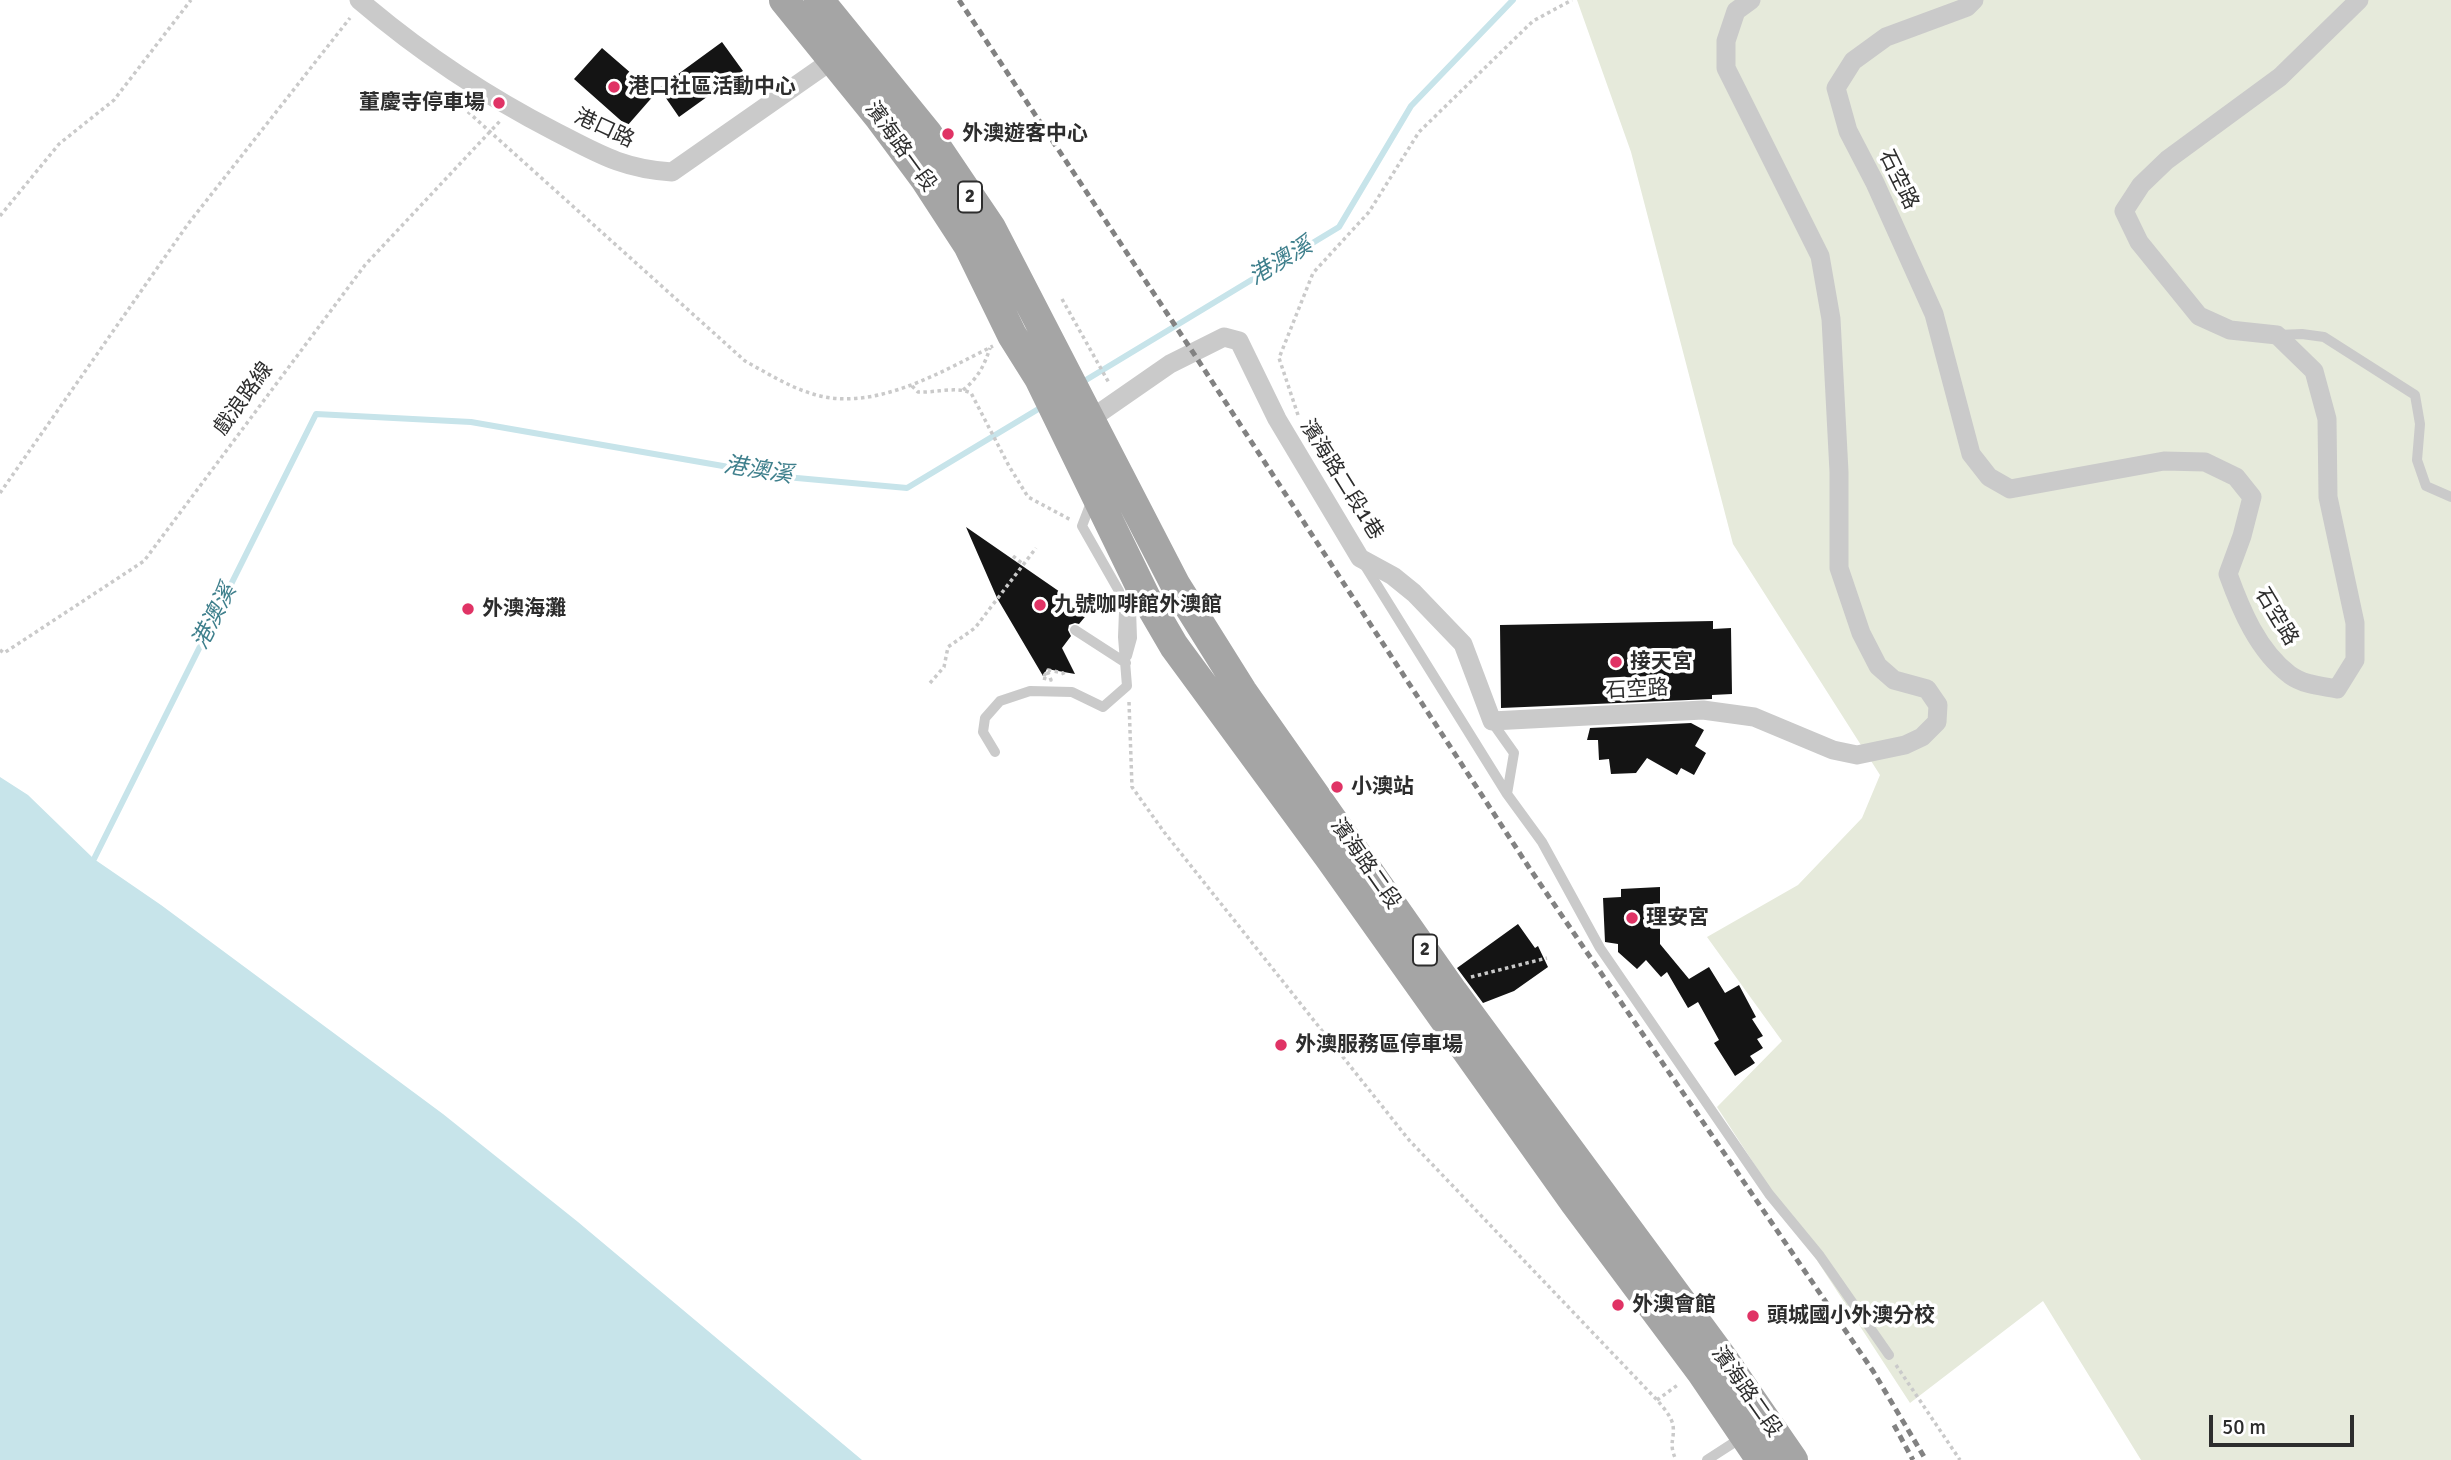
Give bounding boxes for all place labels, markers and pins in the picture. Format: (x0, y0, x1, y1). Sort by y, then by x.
place label: 港口社區活動中心 (628, 74, 796, 100)
marker: 港口社區活動中心 (606, 79, 622, 95)
place label: 董慶寺停車場 (359, 90, 485, 116)
marker: 董慶寺停車場 (491, 95, 507, 111)
place label: 外澳遊客中心 (962, 121, 1088, 147)
marker: 外澳遊客中心 (940, 126, 956, 142)
place label: 九號咖啡館外澳館 (1054, 592, 1222, 618)
place label: 外澳海灘 (482, 596, 566, 622)
marker: 九號咖啡館外澳館 (1032, 597, 1048, 613)
marker: 外澳海灘 (460, 601, 476, 617)
place label: 接天宮 (1630, 649, 1693, 675)
marker: 接天宮 (1608, 654, 1624, 670)
place label: 小澳站 (1351, 774, 1414, 800)
marker: 小澳站 (1329, 779, 1345, 795)
place label: 理安宮 (1646, 905, 1709, 931)
marker: 理安宮 (1624, 910, 1640, 926)
place label: 外澳服務區停車場 (1295, 1032, 1463, 1058)
marker: 外澳服務區停車場 (1273, 1037, 1289, 1053)
place label: 外澳會館 (1632, 1292, 1716, 1318)
marker: 外澳會館 (1610, 1297, 1626, 1313)
place label: 頭城國小外澳分校 (1767, 1303, 1935, 1329)
marker: 頭城國小外澳分校 (1745, 1308, 1761, 1324)

